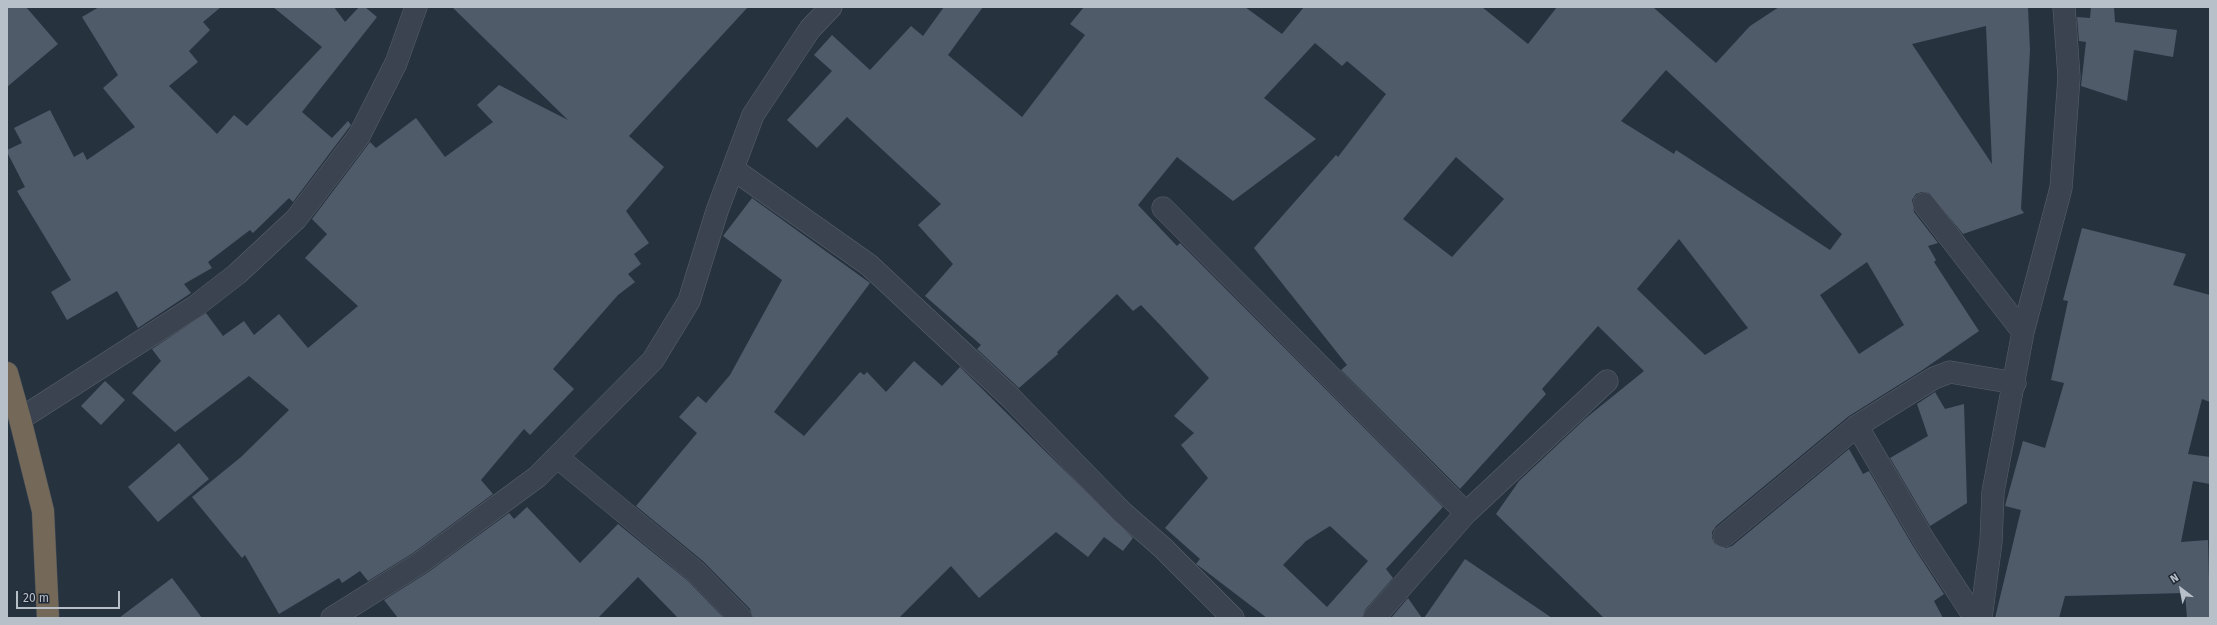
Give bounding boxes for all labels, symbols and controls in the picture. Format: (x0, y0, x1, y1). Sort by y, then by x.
north arrow (2161, 569, 2201, 609)
text: N (2168, 571, 2181, 586)
scale bar (18, 583, 122, 609)
text: 20 m (23, 591, 49, 605)

